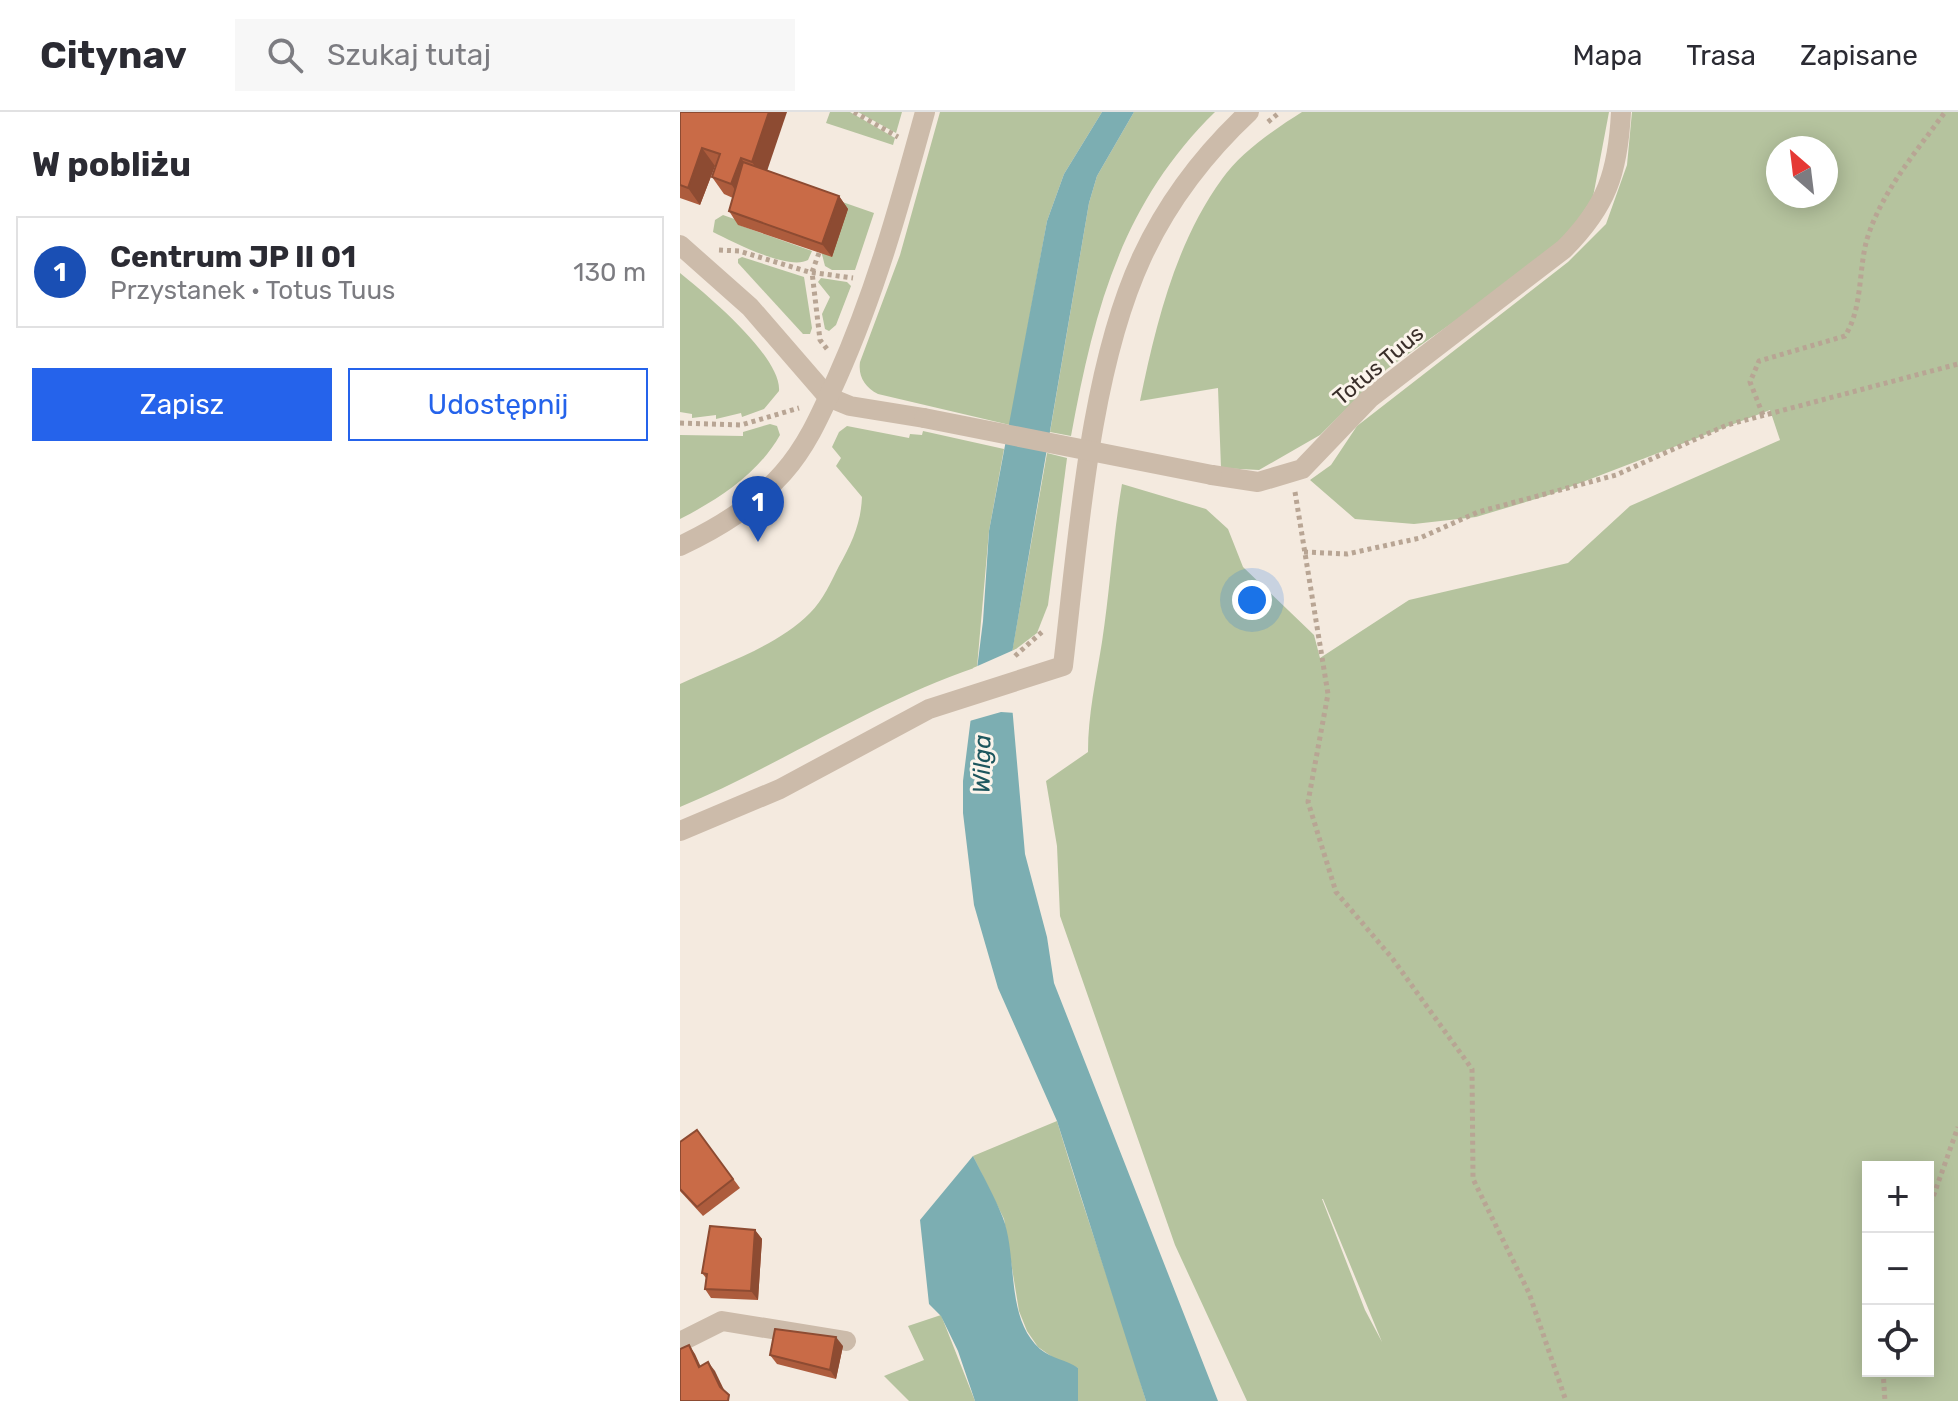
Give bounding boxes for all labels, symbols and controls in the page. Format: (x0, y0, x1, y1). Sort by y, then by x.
search box (235, 19, 795, 91)
text: Citynav (40, 32, 187, 78)
icon: search (263, 33, 307, 77)
text: Szukaj tutaj (327, 37, 491, 73)
text: Mapa (1573, 39, 1642, 72)
text: Trasa (1686, 39, 1756, 72)
text: Zapisane (1800, 39, 1918, 72)
north arrow (1766, 136, 1838, 208)
text: W pobliżu (32, 144, 191, 185)
text: Centrum JP II 01 (110, 239, 356, 275)
text: 1 (54, 257, 66, 288)
text: 130 m (573, 257, 646, 288)
text: Przystanek · Totus Tuus (110, 275, 395, 306)
street label: Totus Tuus (1328, 320, 1429, 411)
button: Zapisz (32, 368, 332, 441)
button: Udostępnij (348, 368, 648, 441)
pin: 1 (732, 476, 784, 542)
your location (1232, 580, 1272, 620)
water label: Wilga (967, 734, 997, 794)
map controls (1862, 1161, 1934, 1377)
button: + (1862, 1161, 1934, 1233)
button: − (1862, 1233, 1934, 1305)
button: locate (1862, 1305, 1934, 1377)

